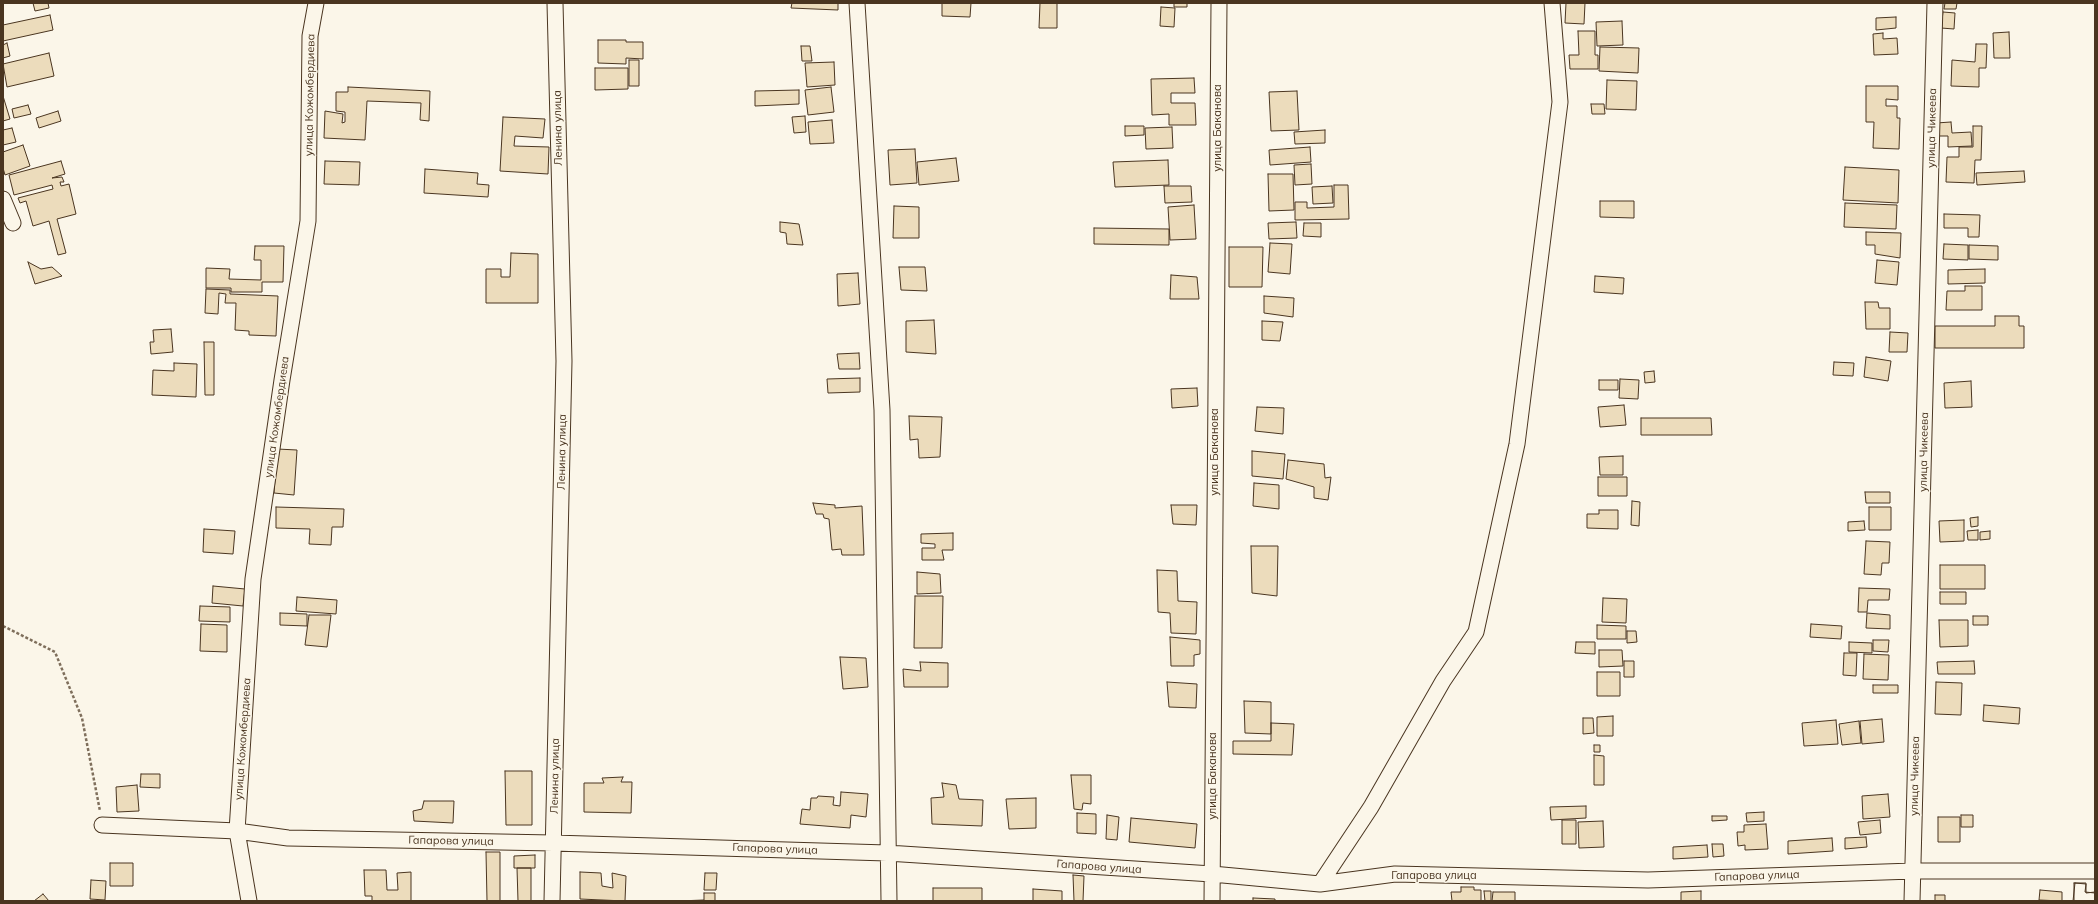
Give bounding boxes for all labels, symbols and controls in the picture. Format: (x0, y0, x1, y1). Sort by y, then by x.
street label: улица Кожомбердиева (302, 34, 318, 156)
street label: улица Баканова (1211, 84, 1225, 172)
street label: улица Чикеева (1925, 88, 1939, 168)
street label: Ленина улица (551, 90, 565, 166)
street label: улица Кожомбердиева (262, 355, 292, 479)
street label: улица Баканова (1208, 408, 1222, 496)
street label: улица Чикеева (1917, 412, 1931, 492)
street label: Ленина улица (555, 414, 569, 490)
street label: улица Кожомбердиева (232, 677, 254, 801)
street label: улица Баканова (1206, 732, 1220, 820)
street label: улица Чикеева (1908, 736, 1922, 816)
street label: Ленина улица (548, 738, 562, 814)
street label: Гапарова улица (408, 834, 494, 848)
street label: Гапарова улица (732, 841, 818, 857)
street label: Гапарова улица (1056, 857, 1142, 877)
street label: Гапарова улица (1714, 868, 1800, 884)
street label: Гапарова улица (1391, 869, 1477, 883)

